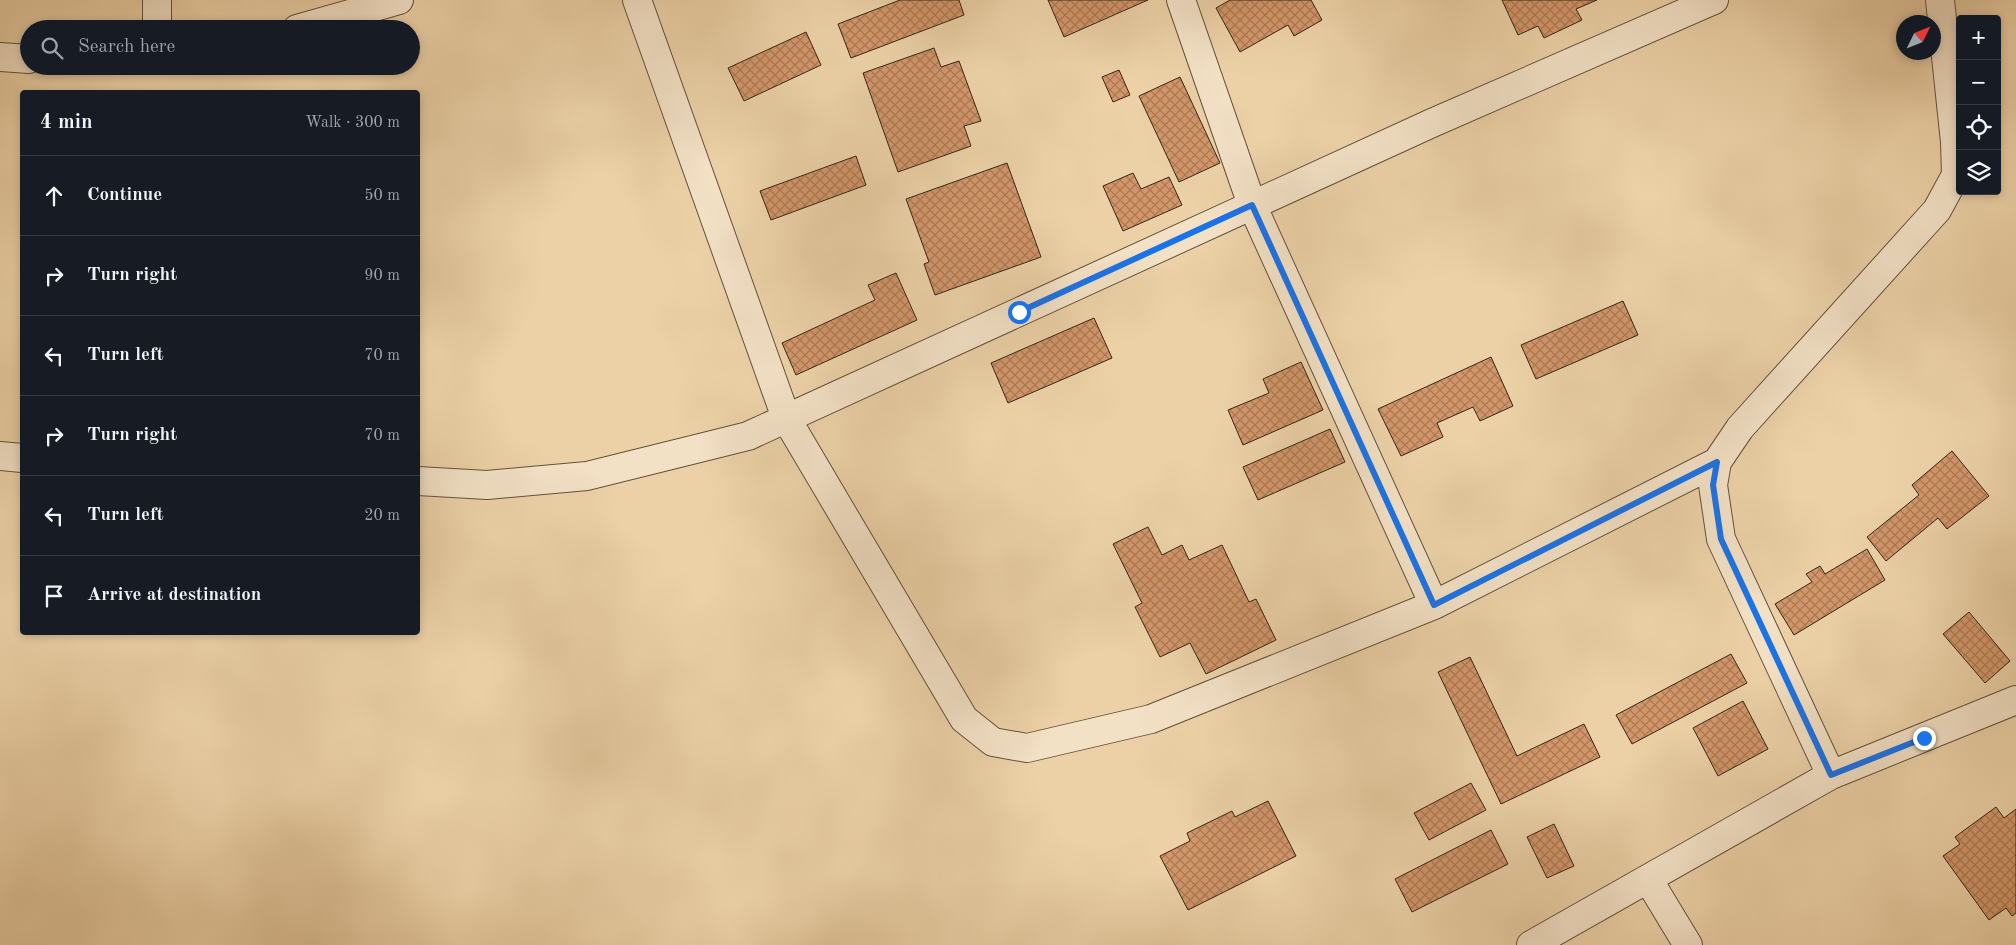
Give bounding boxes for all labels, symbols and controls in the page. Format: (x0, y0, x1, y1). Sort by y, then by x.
north arrow (1896, 15, 1941, 60)
map controls (1956, 15, 2001, 195)
button: + (1956, 15, 2001, 60)
search box (20, 20, 420, 75)
icon: search (38, 34, 66, 62)
text: Search here (78, 38, 175, 57)
button: − (1956, 60, 2001, 105)
button: locate (1956, 105, 2001, 150)
text: 4 min (40, 112, 93, 133)
text: Walk · 300 m (305, 115, 400, 131)
button: layers (1956, 150, 2001, 195)
icon: ahead (40, 182, 68, 210)
text: Continue (87, 186, 162, 205)
text: 50 m (364, 188, 400, 204)
icon: right (40, 262, 68, 290)
text: Turn right (87, 266, 177, 285)
text: 90 m (364, 268, 400, 284)
route start (1008, 301, 1031, 324)
icon: left (40, 342, 68, 370)
text: Turn left (87, 346, 164, 365)
text: 70 m (364, 348, 400, 364)
icon: right (40, 422, 68, 450)
text: Turn right (87, 426, 177, 445)
text: 70 m (364, 428, 400, 444)
icon: left (40, 502, 68, 530)
text: Turn left (87, 506, 164, 525)
text: 20 m (364, 508, 400, 524)
icon: arrive (40, 582, 68, 610)
text: Arrive at destination (87, 586, 261, 605)
route end (1913, 727, 1936, 750)

